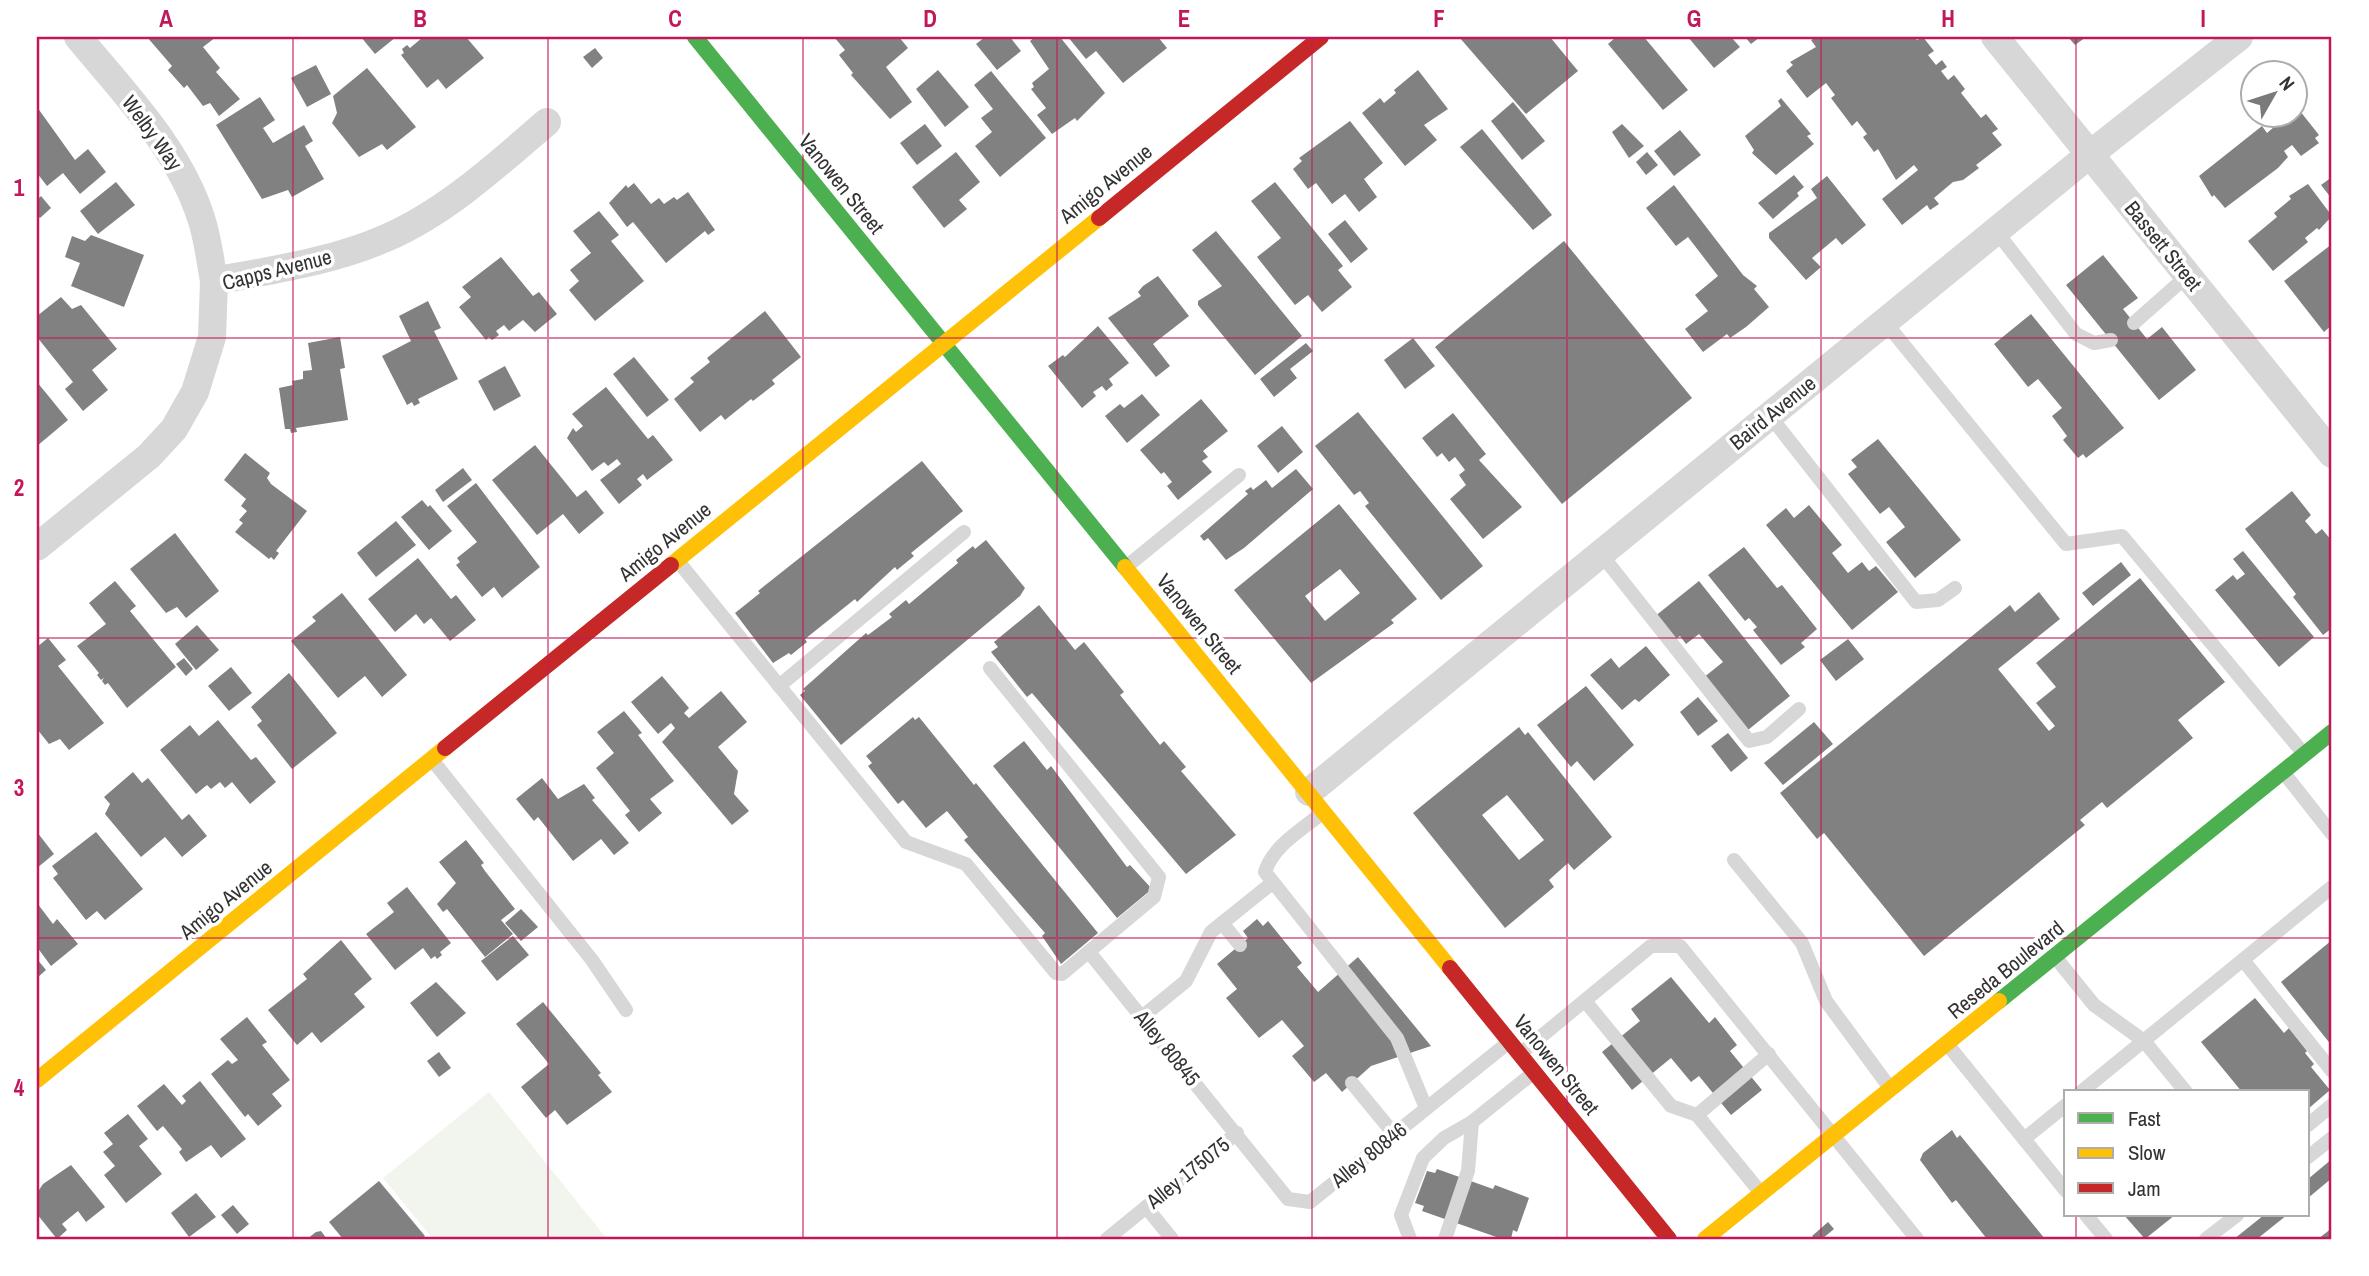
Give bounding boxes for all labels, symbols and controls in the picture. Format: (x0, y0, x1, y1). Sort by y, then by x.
text: A (159, 3, 173, 34)
text: B (413, 3, 427, 34)
text: C (668, 3, 682, 34)
text: D (923, 3, 937, 34)
text: E (1178, 3, 1190, 34)
text: F (1433, 3, 1445, 34)
text: G (1687, 3, 1701, 34)
text: H (1941, 3, 1955, 34)
text: I (2200, 3, 2206, 34)
north arrow (2240, 60, 2310, 130)
text: N (2274, 71, 2301, 96)
street label: Welby Way (115, 89, 190, 176)
street label: Vanowen Street (792, 127, 891, 240)
street label: Amigo Avenue (1052, 137, 1158, 231)
text: 1 (14, 172, 25, 203)
street label: Bassett Street (2118, 195, 2209, 297)
street label: Capps Avenue (219, 242, 335, 297)
street label: Baird Avenue (1723, 369, 1822, 456)
text: 2 (14, 472, 24, 503)
street label: Amigo Avenue (611, 495, 717, 589)
street label: Vanowen Street (1150, 567, 1249, 680)
text: 3 (14, 772, 24, 803)
street label: Amigo Avenue (172, 853, 278, 947)
street label: Reseda Boulevard (1942, 914, 2070, 1025)
street label: Alley 80845 (1127, 1003, 1207, 1092)
street label: Vanowen Street (1507, 1008, 1606, 1121)
text: 4 (14, 1072, 25, 1103)
legend (2064, 1090, 2310, 1216)
text: Fast (2128, 1104, 2161, 1133)
street label: Alley 80846 (1324, 1115, 1413, 1195)
street label: Alley 175075 (1139, 1130, 1235, 1216)
text: Slow (2128, 1138, 2166, 1167)
text: Jam (2128, 1174, 2161, 1203)

